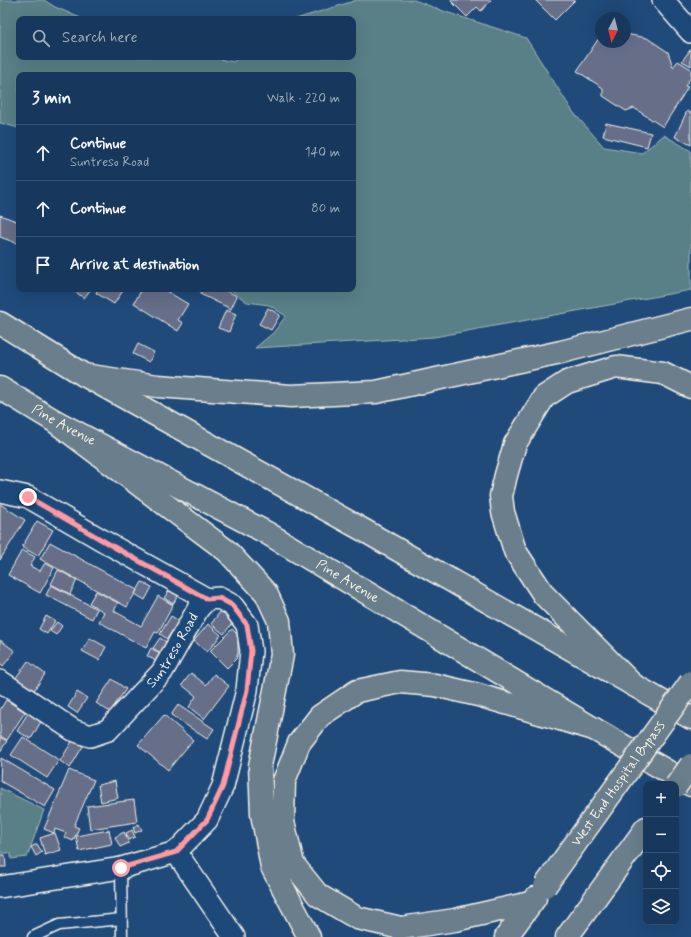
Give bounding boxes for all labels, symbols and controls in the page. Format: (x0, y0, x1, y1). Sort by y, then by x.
north arrow (595, 12, 631, 48)
search box (16, 16, 356, 60)
icon: search (30, 27, 52, 49)
text: Search here (62, 28, 138, 48)
text: 3 min (32, 87, 71, 109)
text: Walk · 220 m (267, 90, 340, 107)
text: Continue (70, 134, 126, 154)
icon: ahead (32, 142, 54, 164)
text: 140 m (305, 144, 340, 161)
text: Suntreso Road (70, 154, 149, 171)
icon: ahead (32, 198, 54, 220)
text: Continue (70, 199, 126, 219)
text: 80 m (311, 200, 340, 217)
icon: arrive (32, 254, 54, 276)
text: Arrive at destination (70, 255, 199, 275)
street label: Pine Avenue (28, 400, 99, 450)
route end (19, 488, 37, 506)
street label: Pine Avenue (313, 555, 383, 607)
street label: Suntreso Road (143, 610, 203, 692)
street label: West End Hospital Bypass (567, 717, 670, 850)
map controls (643, 781, 679, 925)
button: + (643, 781, 679, 817)
button: − (643, 817, 679, 853)
button: locate (643, 853, 679, 889)
route start (112, 859, 130, 877)
button: layers (643, 889, 679, 925)

